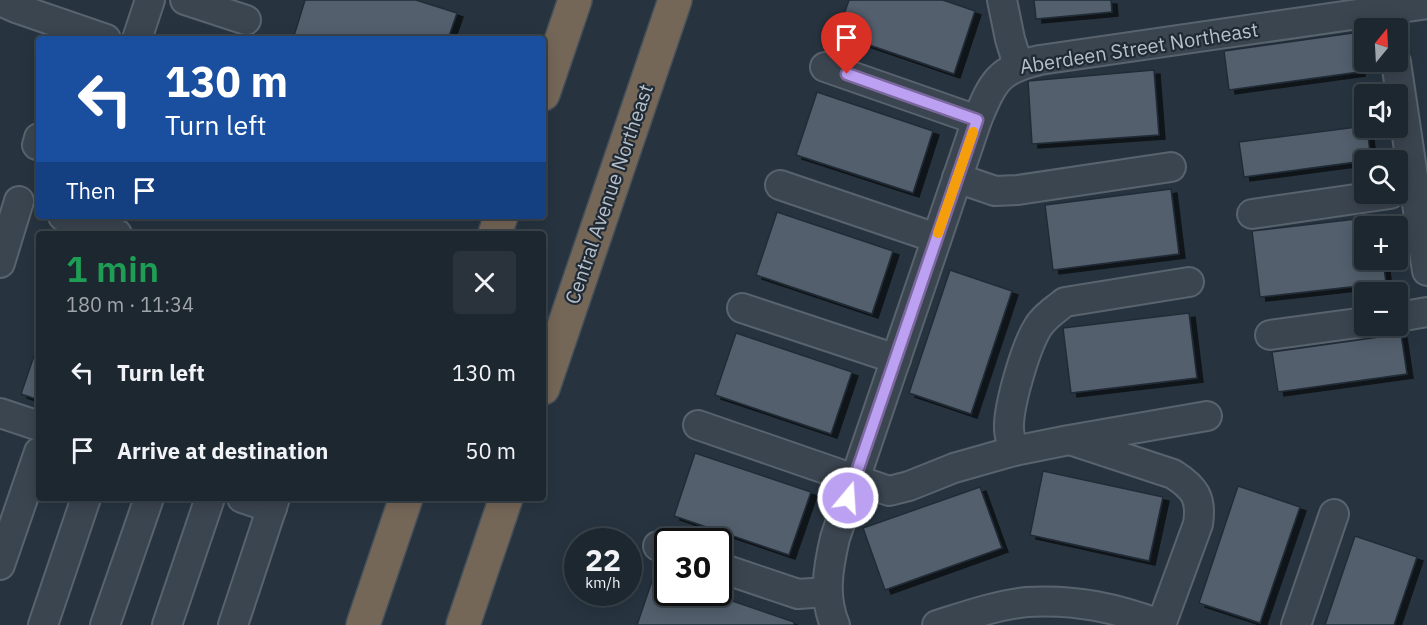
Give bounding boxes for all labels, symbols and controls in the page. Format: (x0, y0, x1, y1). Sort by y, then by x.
pin (821, 12, 872, 74)
street label: Aberdeen Street Northeast (1018, 15, 1260, 80)
north arrow (1354, 18, 1408, 72)
map controls (1354, 18, 1408, 336)
icon: arrive (830, 21, 863, 54)
text: 130 m (165, 54, 288, 109)
icon: left (66, 60, 144, 138)
street label: Central Avenue Northeast (558, 80, 659, 307)
button: sound (1354, 84, 1408, 138)
text: Turn left (165, 107, 266, 142)
button: search (1354, 150, 1408, 204)
icon: arrive (128, 174, 161, 207)
text: Then (66, 176, 116, 205)
button: + (1354, 216, 1408, 270)
text: 1 min (66, 245, 159, 292)
button: close (453, 251, 516, 314)
button: − (1354, 282, 1408, 336)
text: 180 m · 11:34 (66, 291, 194, 318)
icon: left (66, 356, 99, 389)
text: Turn left (117, 358, 205, 387)
text: 130 m (452, 358, 516, 387)
icon: arrive (66, 434, 99, 467)
text: Arrive at destination (117, 436, 328, 465)
text: 50 m (465, 436, 516, 465)
position arrow (816, 466, 880, 530)
speed limit sign: 30 (654, 528, 732, 606)
text: 22 (585, 540, 621, 579)
text: km/h (585, 573, 621, 592)

